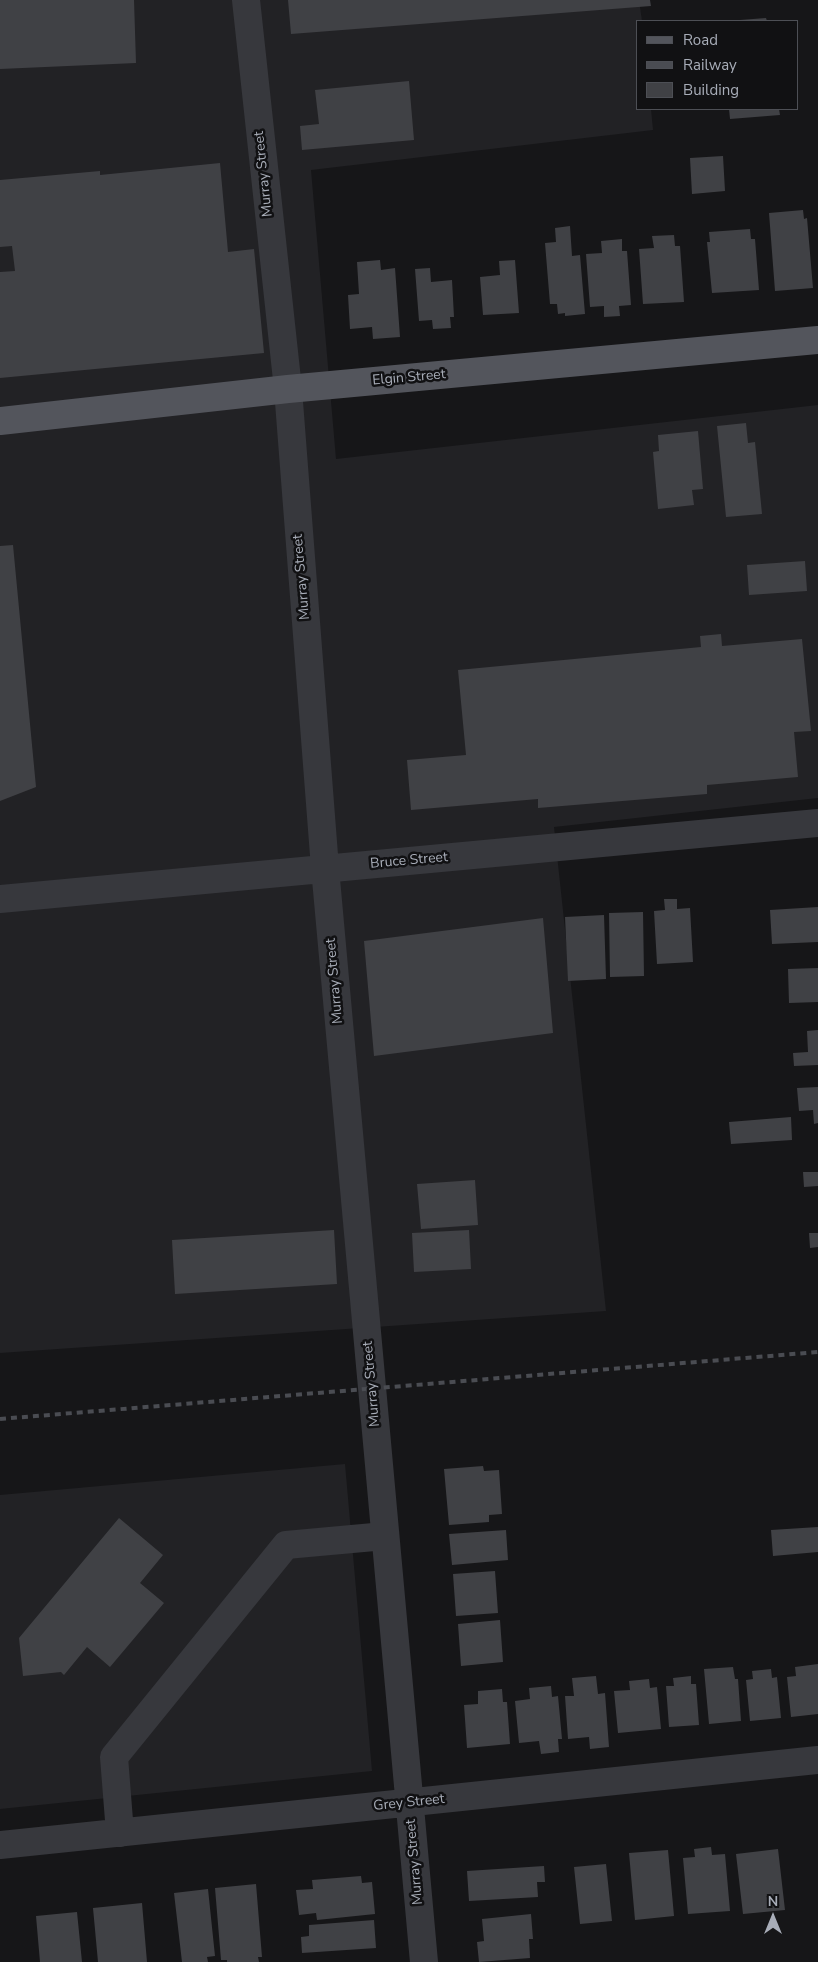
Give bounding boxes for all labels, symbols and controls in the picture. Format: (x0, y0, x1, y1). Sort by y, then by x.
legend (636, 20, 798, 110)
text: Road (683, 30, 718, 50)
text: Railway (683, 55, 737, 75)
text: Building (683, 80, 739, 100)
street label: Murray Street (251, 130, 277, 218)
street label: Elgin Street (372, 366, 446, 390)
street label: Murray Street (290, 533, 314, 621)
street label: Bruce Street (369, 849, 449, 873)
street label: Murray Street (323, 937, 347, 1025)
street label: Murray Street (360, 1340, 384, 1428)
street label: Grey Street (373, 1791, 445, 1815)
street label: Murray Street (403, 1818, 427, 1906)
north arrow (748, 1892, 798, 1942)
text: N (768, 1892, 778, 1911)

